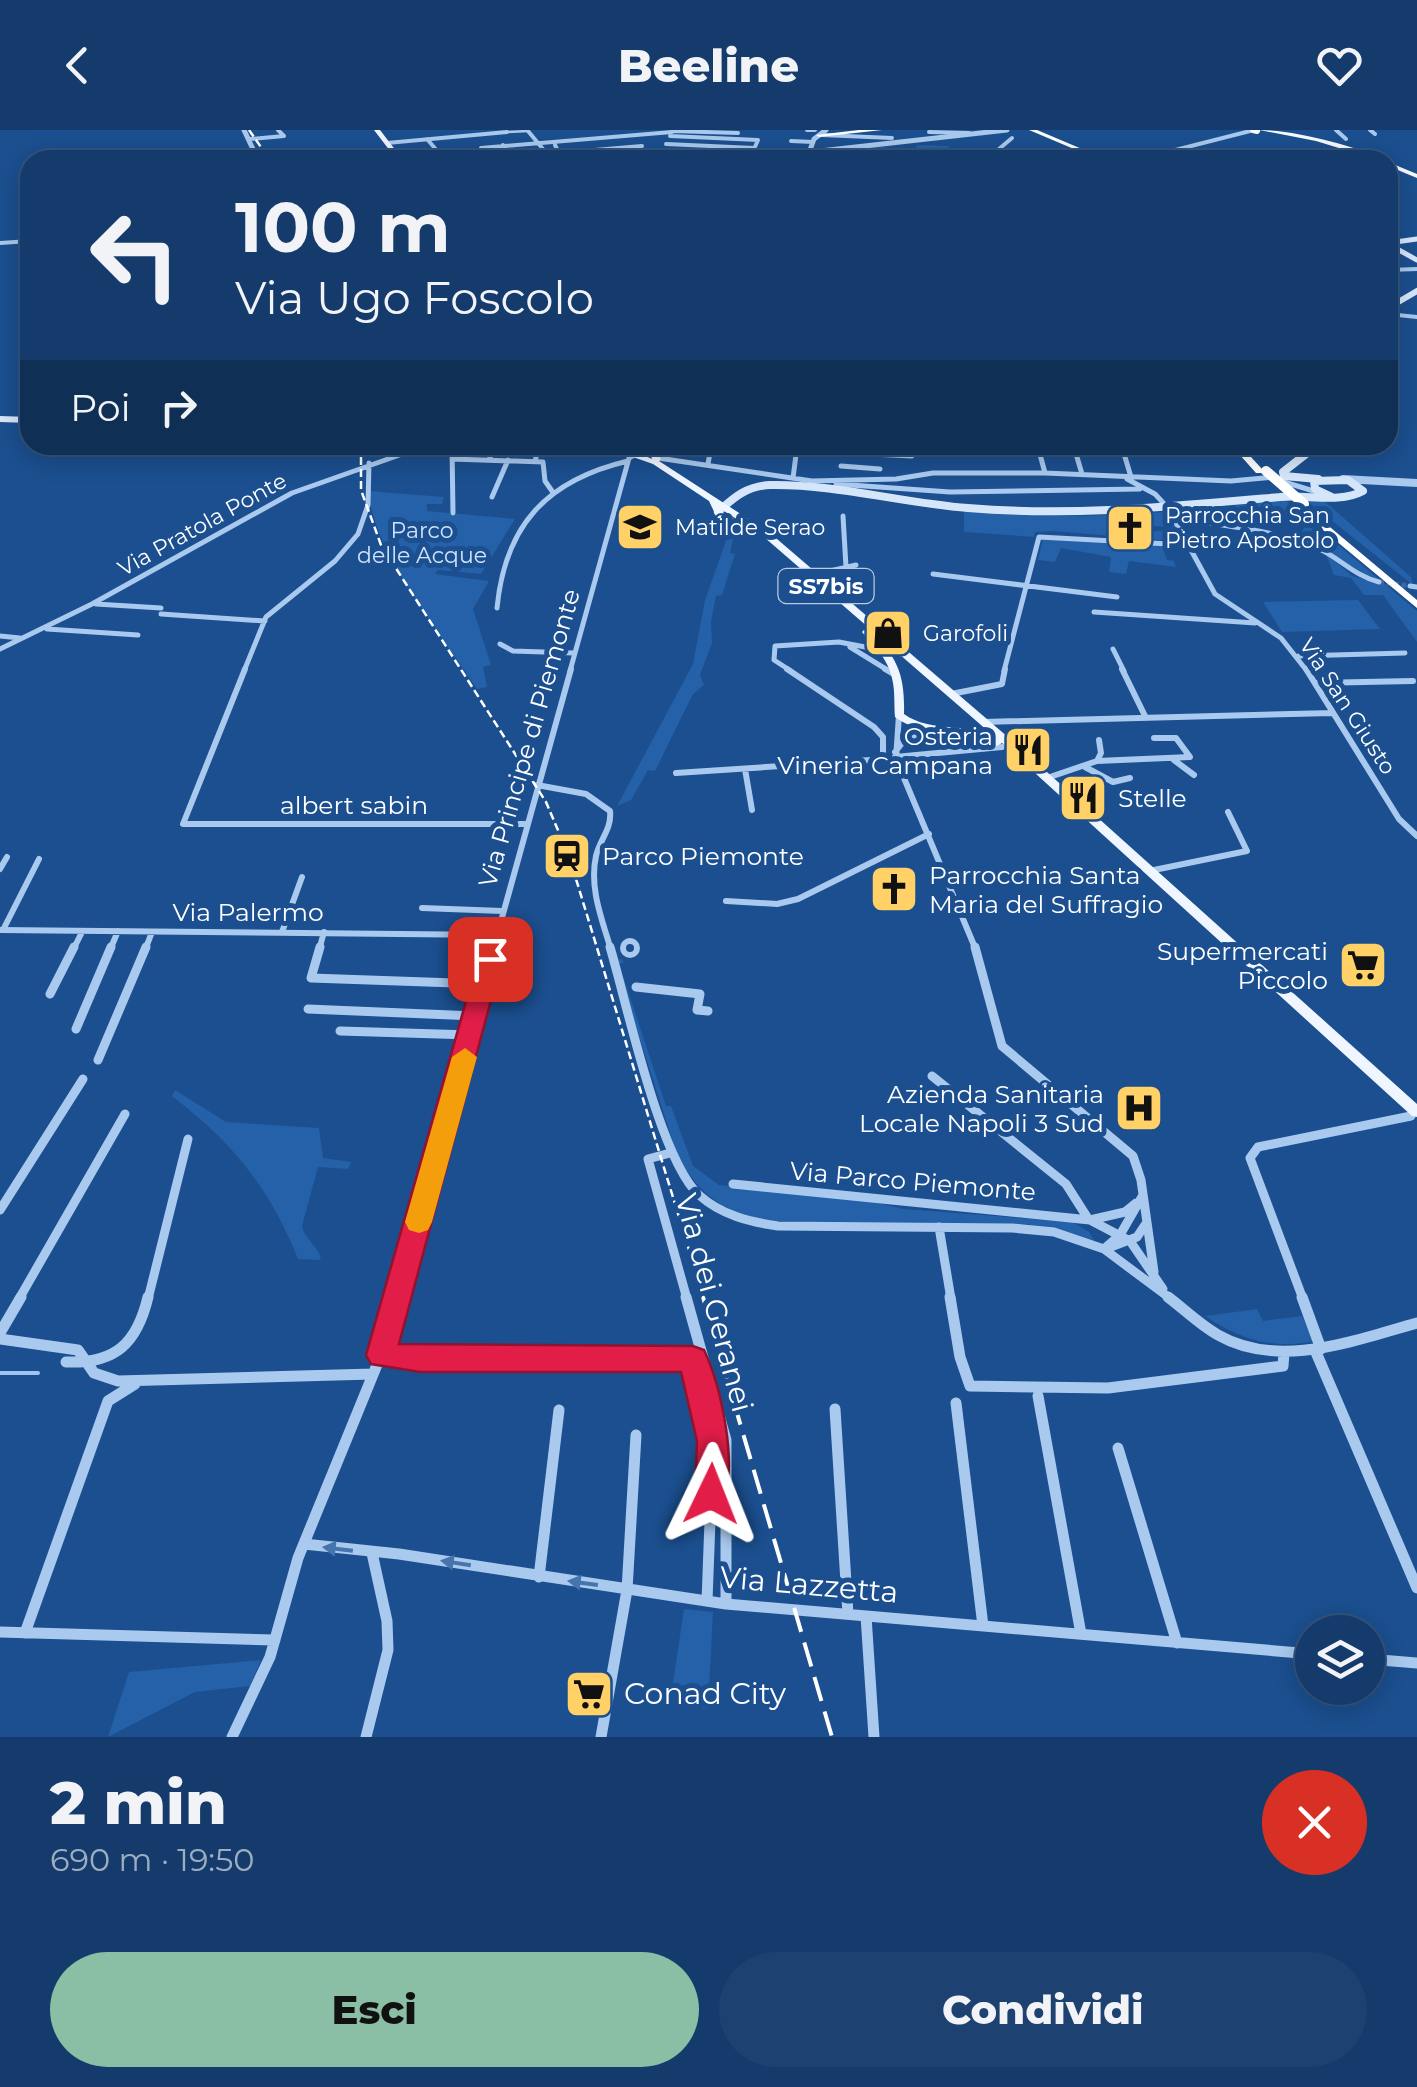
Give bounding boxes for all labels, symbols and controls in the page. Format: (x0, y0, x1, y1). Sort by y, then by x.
icon: back (50, 38, 105, 93)
text: Beeline (618, 38, 799, 93)
icon: heart (1312, 38, 1367, 93)
text: 100 m (235, 184, 451, 270)
icon: left (70, 190, 200, 320)
text: Via Ugo Foscolo (235, 270, 594, 325)
icon: right (151, 380, 206, 435)
text: Poi (70, 384, 131, 431)
street label: Via Pratola Ponte (113, 467, 291, 582)
school or university icon: Matilde Serao (614, 501, 666, 553)
church icon: Parrocchia San Pietro Apostolo (1104, 502, 1156, 554)
place label: Parrocchia San Pietro Apostolo (1165, 502, 1334, 554)
place label: Matilde Serao (675, 514, 825, 541)
park label: Parco delle Acque (357, 517, 487, 569)
road number: SS7bis (778, 569, 874, 603)
street label: Via Principe di Piemonte (472, 585, 586, 891)
shop icon: Garofoli (862, 607, 914, 659)
place label: Garofoli (923, 620, 1008, 647)
street label: Via San Giusto (1293, 633, 1402, 780)
place label: Osteria Vineria Campana (777, 721, 993, 780)
restaurant icon: Osteria Vineria Campana (1002, 724, 1054, 776)
restaurant icon: Stelle (1057, 772, 1109, 824)
place label: Stelle (1118, 783, 1187, 813)
street label: albert sabin (280, 790, 428, 820)
station icon: Parco Piemonte (541, 830, 593, 882)
place label: Parco Piemonte (602, 841, 804, 871)
place label: Parrocchia Santa Maria del Suffragio (929, 860, 1163, 919)
church icon: Parrocchia Santa Maria del Suffragio (868, 863, 920, 915)
street label: Via Palermo (172, 897, 324, 927)
pin (448, 917, 533, 1002)
icon: arrive (463, 932, 518, 987)
place label: Supermercati Piccolo (1157, 936, 1328, 995)
supermarket icon: Supermercati Piccolo (1337, 939, 1389, 991)
place label: Azienda Sanitaria Locale Napoli 3 Sud (859, 1079, 1104, 1138)
hospital icon: Azienda Sanitaria Locale Napoli 3 Sud (1113, 1082, 1165, 1134)
street label: Via Parco Piemonte (789, 1155, 1037, 1207)
street label: Via dei Geranei (668, 1190, 761, 1416)
position arrow (659, 1442, 763, 1546)
one-way arrow (322, 1541, 353, 1557)
one-way arrow (440, 1554, 471, 1570)
street label: Via Lazzetta (718, 1558, 900, 1611)
one-way arrow (567, 1575, 598, 1591)
map controls (1295, 1615, 1385, 1705)
button: layers (1295, 1615, 1385, 1705)
supermarket icon: Conad City (563, 1668, 615, 1720)
place label: Conad City (624, 1675, 787, 1712)
text: 2 min (50, 1766, 227, 1839)
button: close (1262, 1770, 1367, 1875)
text: 690 m · 19:50 (50, 1840, 254, 1879)
button: Esci (50, 1952, 699, 2067)
button: Condividi (719, 1952, 1367, 2067)

